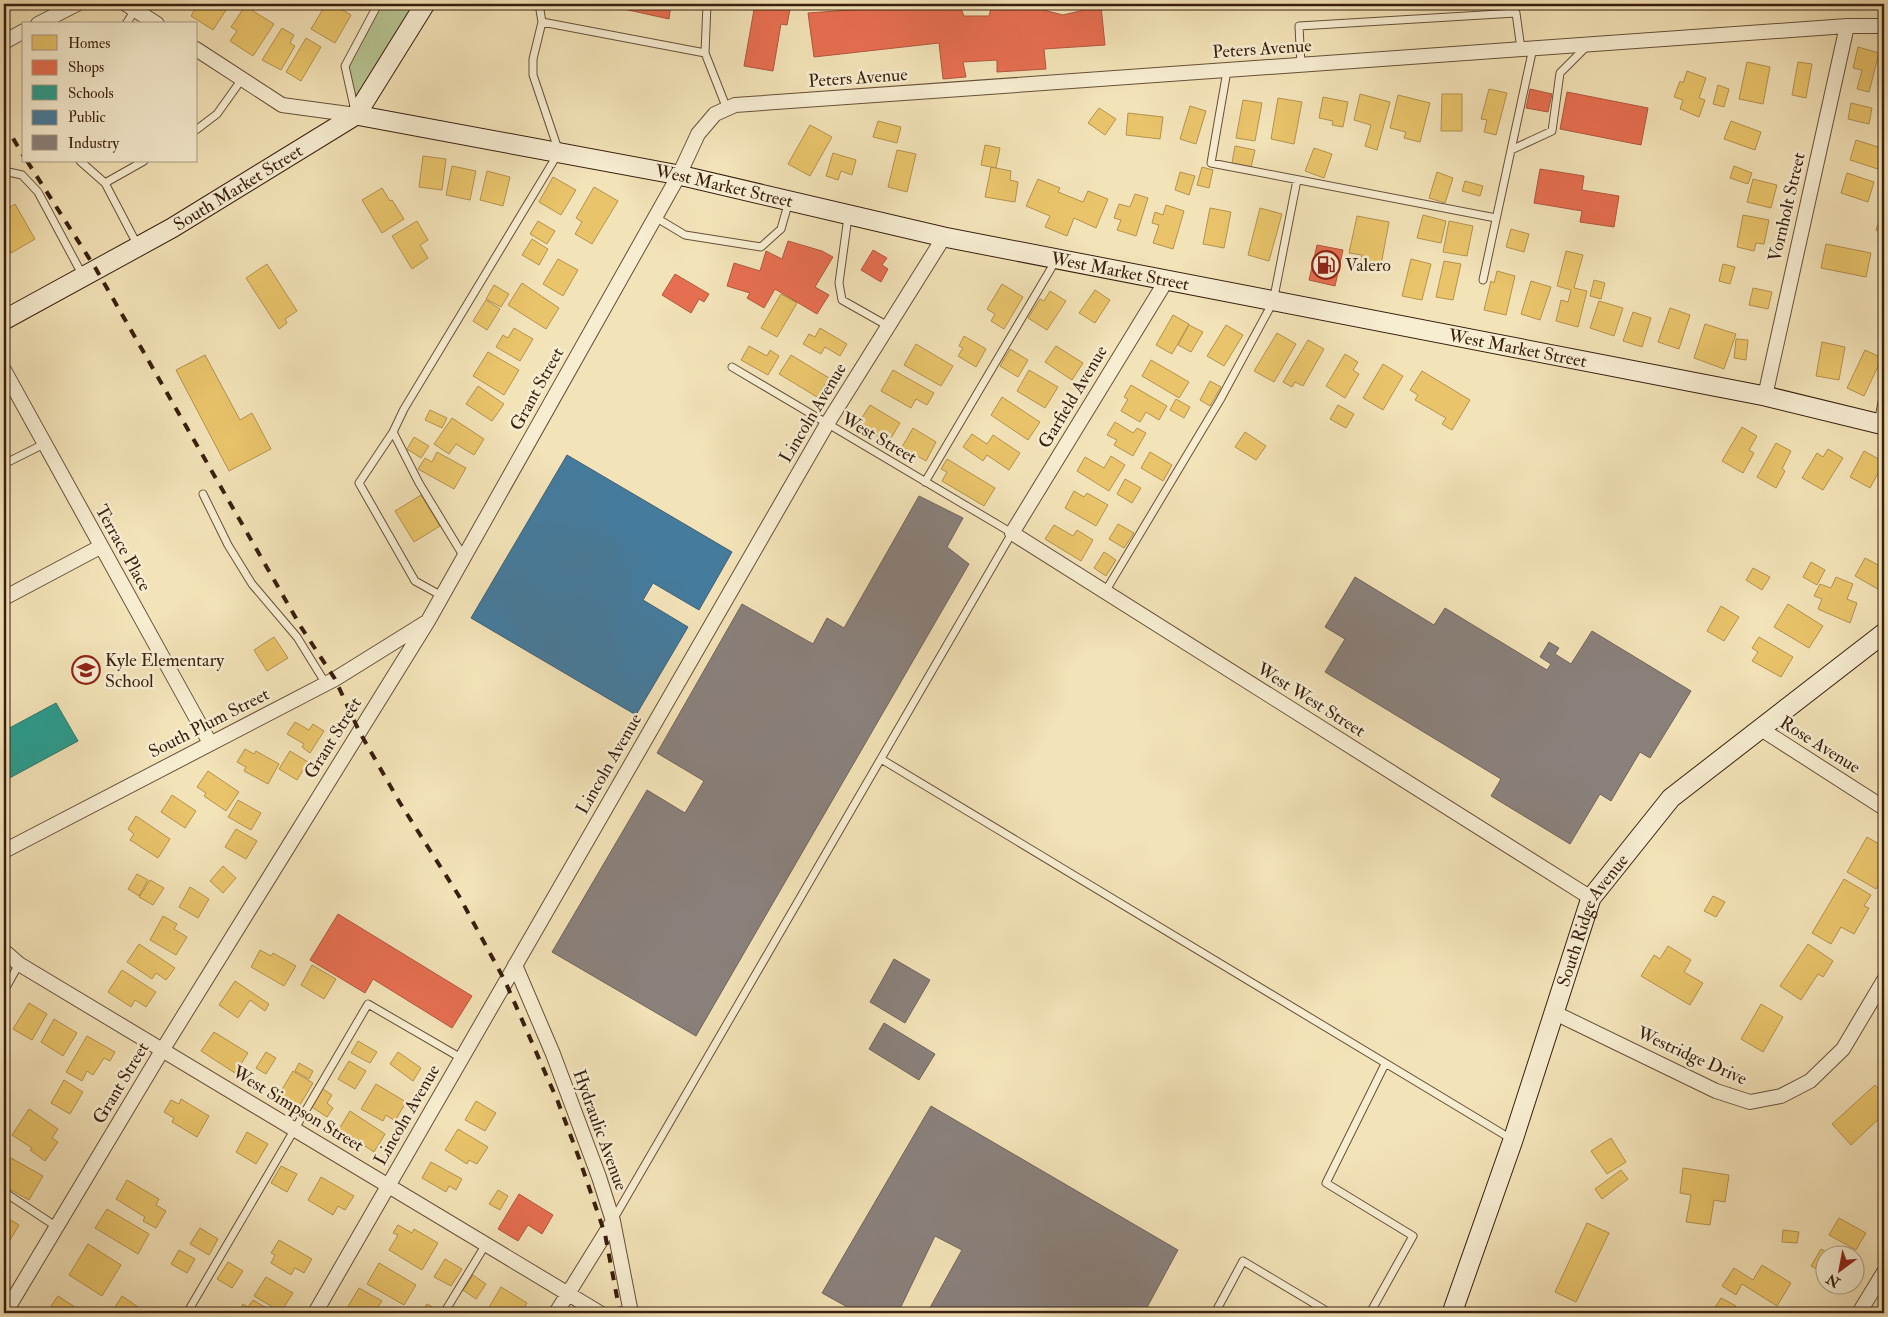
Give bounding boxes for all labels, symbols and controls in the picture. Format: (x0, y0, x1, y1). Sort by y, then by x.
legend (22, 22, 198, 162)
text: Homes (68, 34, 110, 53)
street label: Peters Avenue (1211, 34, 1313, 64)
text: Shops (68, 58, 104, 78)
street label: Peters Avenue (807, 63, 909, 93)
text: Schools (68, 84, 114, 103)
text: Public (68, 108, 106, 127)
text: Industry (68, 134, 119, 153)
street label: South Market Street (169, 139, 307, 236)
street label: Vornholt Street (1763, 150, 1811, 264)
street label: West Market Street (653, 159, 795, 213)
street label: West Market Street (1048, 246, 1191, 296)
fuel station icon: Valero (1311, 250, 1341, 280)
place label: Valero (1345, 254, 1391, 277)
street label: West Market Street (1446, 323, 1589, 373)
street label: Garfield Avenue (1033, 341, 1113, 453)
street label: Grant Street (505, 343, 569, 435)
street label: Lincoln Avenue (774, 358, 852, 467)
street label: West Street (836, 407, 921, 469)
street label: Terrace Place (90, 501, 156, 596)
place label: Kyle Elementary School (105, 649, 225, 693)
school or university icon: Kyle Elementary School (71, 655, 101, 685)
street label: West West Street (1252, 657, 1370, 743)
street label: South Plum Street (145, 683, 273, 763)
street label: Grant Street (299, 693, 367, 783)
street label: Lincoln Avenue (571, 709, 647, 819)
street label: Rose Avenue (1775, 711, 1865, 779)
street label: South Ridge Avenue (1552, 849, 1634, 990)
street label: Westridge Drive (1633, 1021, 1751, 1091)
street label: Grant Street (88, 1038, 154, 1128)
street label: West Simpson Street (227, 1060, 368, 1157)
street label: Lincoln Avenue (369, 1060, 445, 1170)
street label: Hydraulic Avenue (567, 1066, 633, 1194)
north arrow (1816, 1244, 1866, 1294)
text: N (1823, 1270, 1844, 1292)

